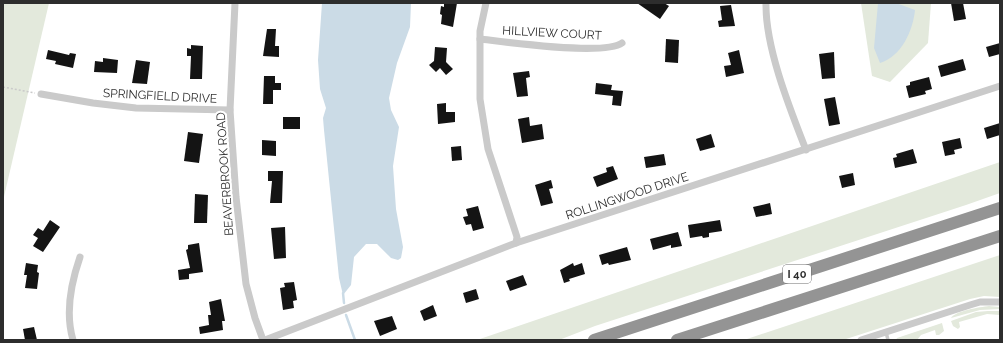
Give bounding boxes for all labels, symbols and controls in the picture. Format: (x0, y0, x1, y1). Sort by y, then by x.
street label: HILLVIEW COURT (502, 23, 603, 43)
street label: SPRINGFIELD DRIVE (103, 86, 217, 106)
street label: BEAVERBROOK ROAD (214, 111, 236, 236)
street label: ROLLINGWOOD DRIVE (564, 170, 690, 222)
road number: I 40 (783, 265, 811, 283)

